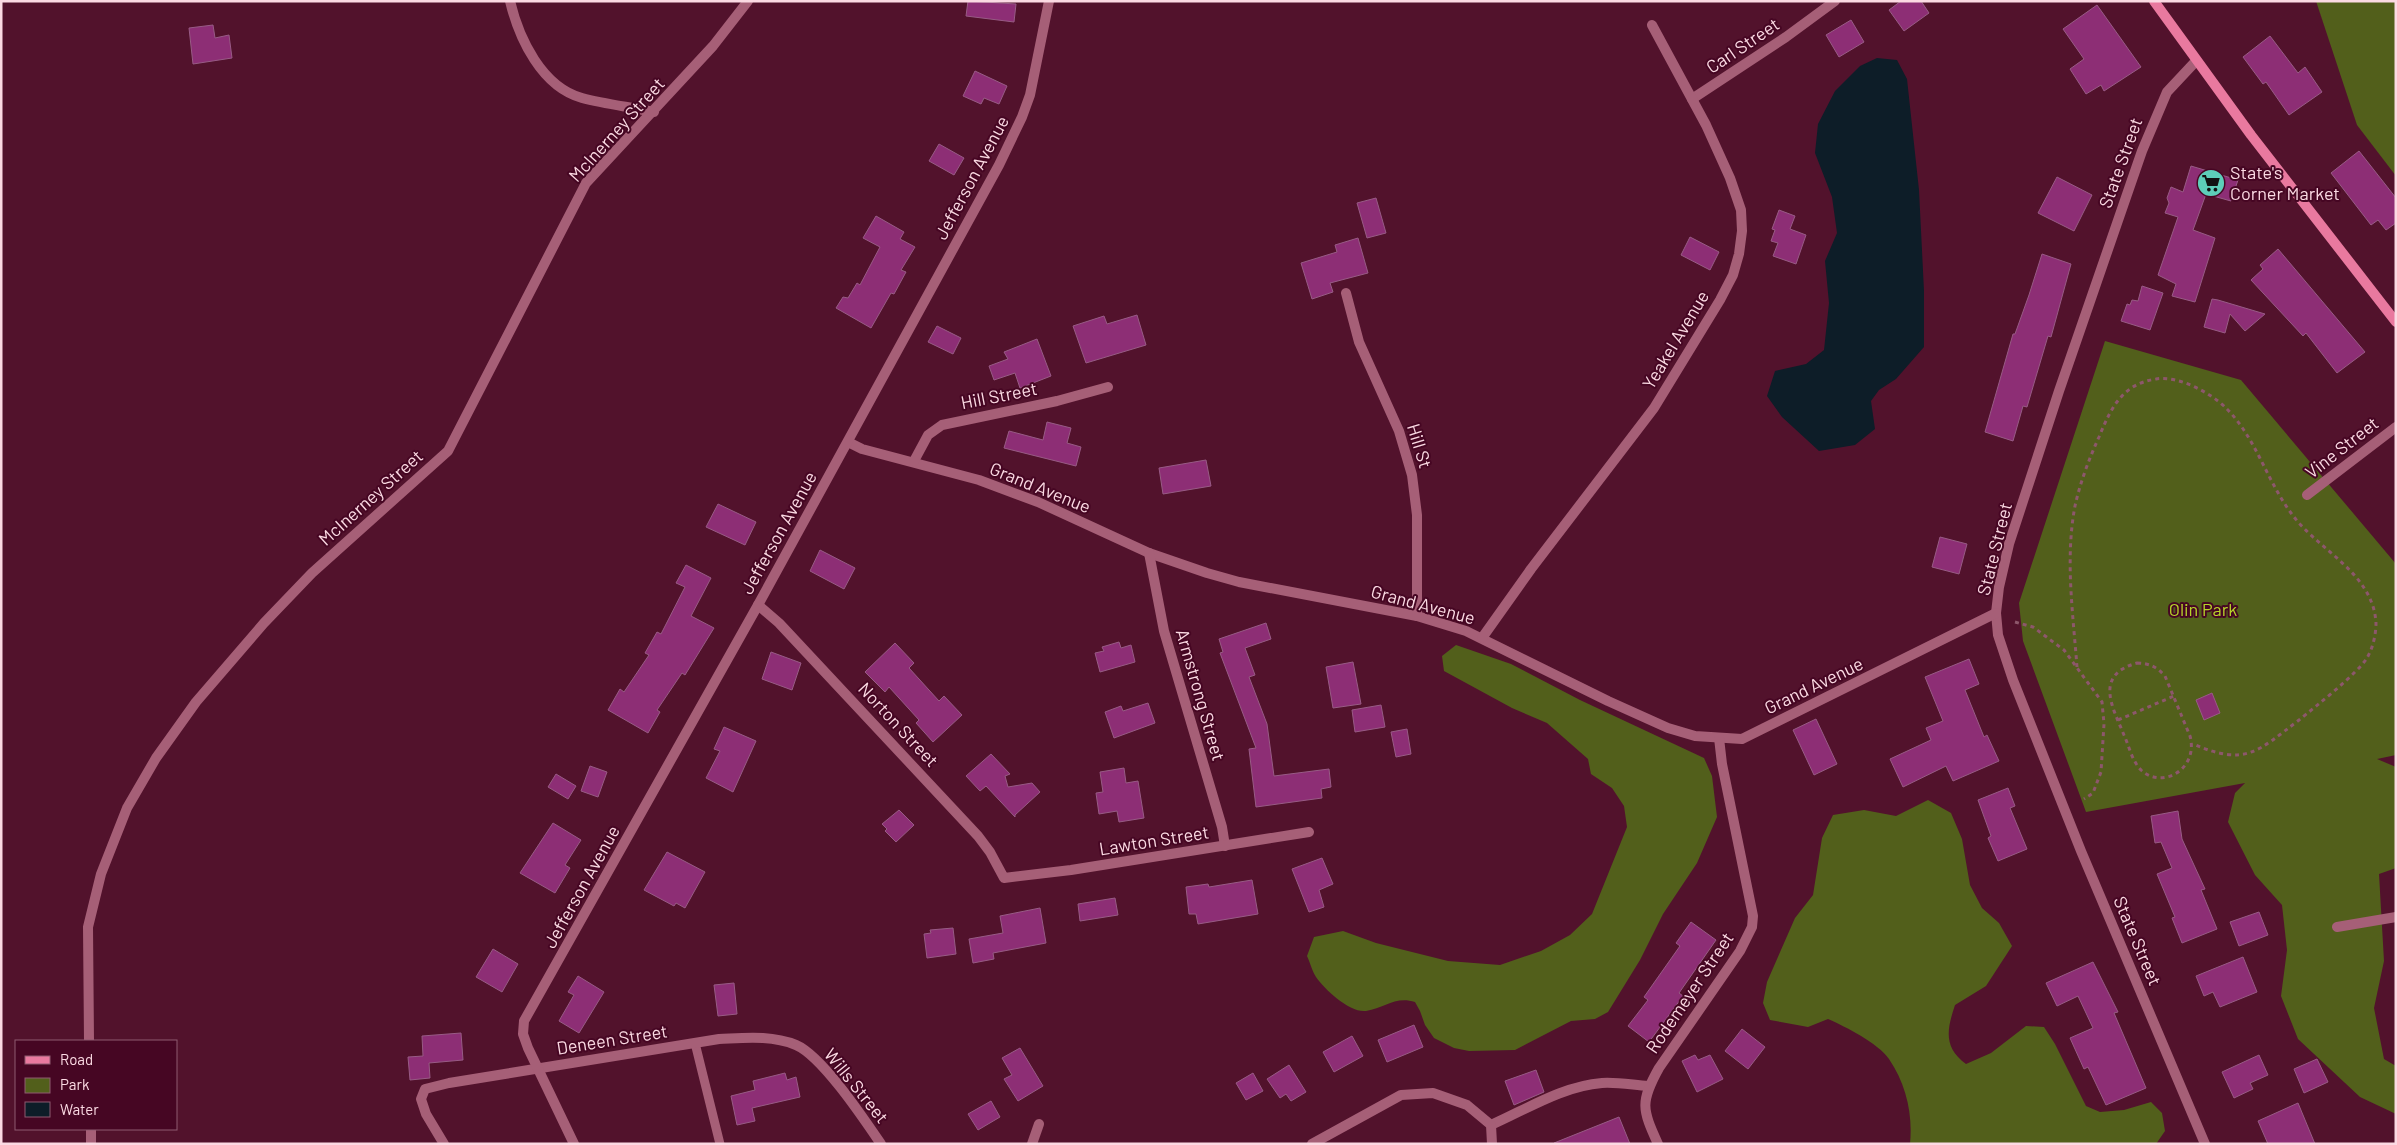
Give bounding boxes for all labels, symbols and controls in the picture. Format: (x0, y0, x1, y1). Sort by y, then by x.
street label: Carl Street (1702, 13, 1783, 78)
street label: McInerney Street (564, 73, 669, 186)
street label: Jefferson Avenue (929, 112, 1013, 243)
street label: State Street (2094, 114, 2147, 211)
place label: State's Corner Market (2230, 161, 2340, 204)
supermarket icon: State's Corner Market (2196, 168, 2226, 198)
street label: Yeakel Avenue (1637, 286, 1713, 393)
street label: Hill Street (959, 377, 1039, 413)
street label: Vine Street (2300, 412, 2382, 483)
street label: Hill St (1403, 421, 1437, 471)
street label: McInerney Street (314, 445, 427, 550)
street label: Grand Avenue (987, 457, 1094, 517)
street label: Jefferson Avenue (735, 467, 821, 598)
street label: State Street (1972, 500, 2016, 597)
street label: Grand Avenue (1369, 580, 1478, 629)
park label: Olin Park (2169, 598, 2237, 620)
street label: Armstrong Street (1172, 626, 1230, 763)
street label: Grand Avenue (1761, 652, 1866, 718)
street label: Norton Street (854, 678, 943, 771)
street label: Lawton Street (1097, 820, 1210, 860)
street label: Jefferson Avenue (538, 821, 624, 952)
street label: State Street (2109, 893, 2167, 989)
street label: Rodemeyer Street (1641, 928, 1738, 1057)
street label: Deneen Street (555, 1019, 669, 1059)
legend (15, 1040, 178, 1130)
street label: Wills Street (820, 1043, 894, 1127)
text: Road (60, 1050, 93, 1068)
text: Park (60, 1075, 90, 1093)
text: Water (60, 1100, 99, 1118)

